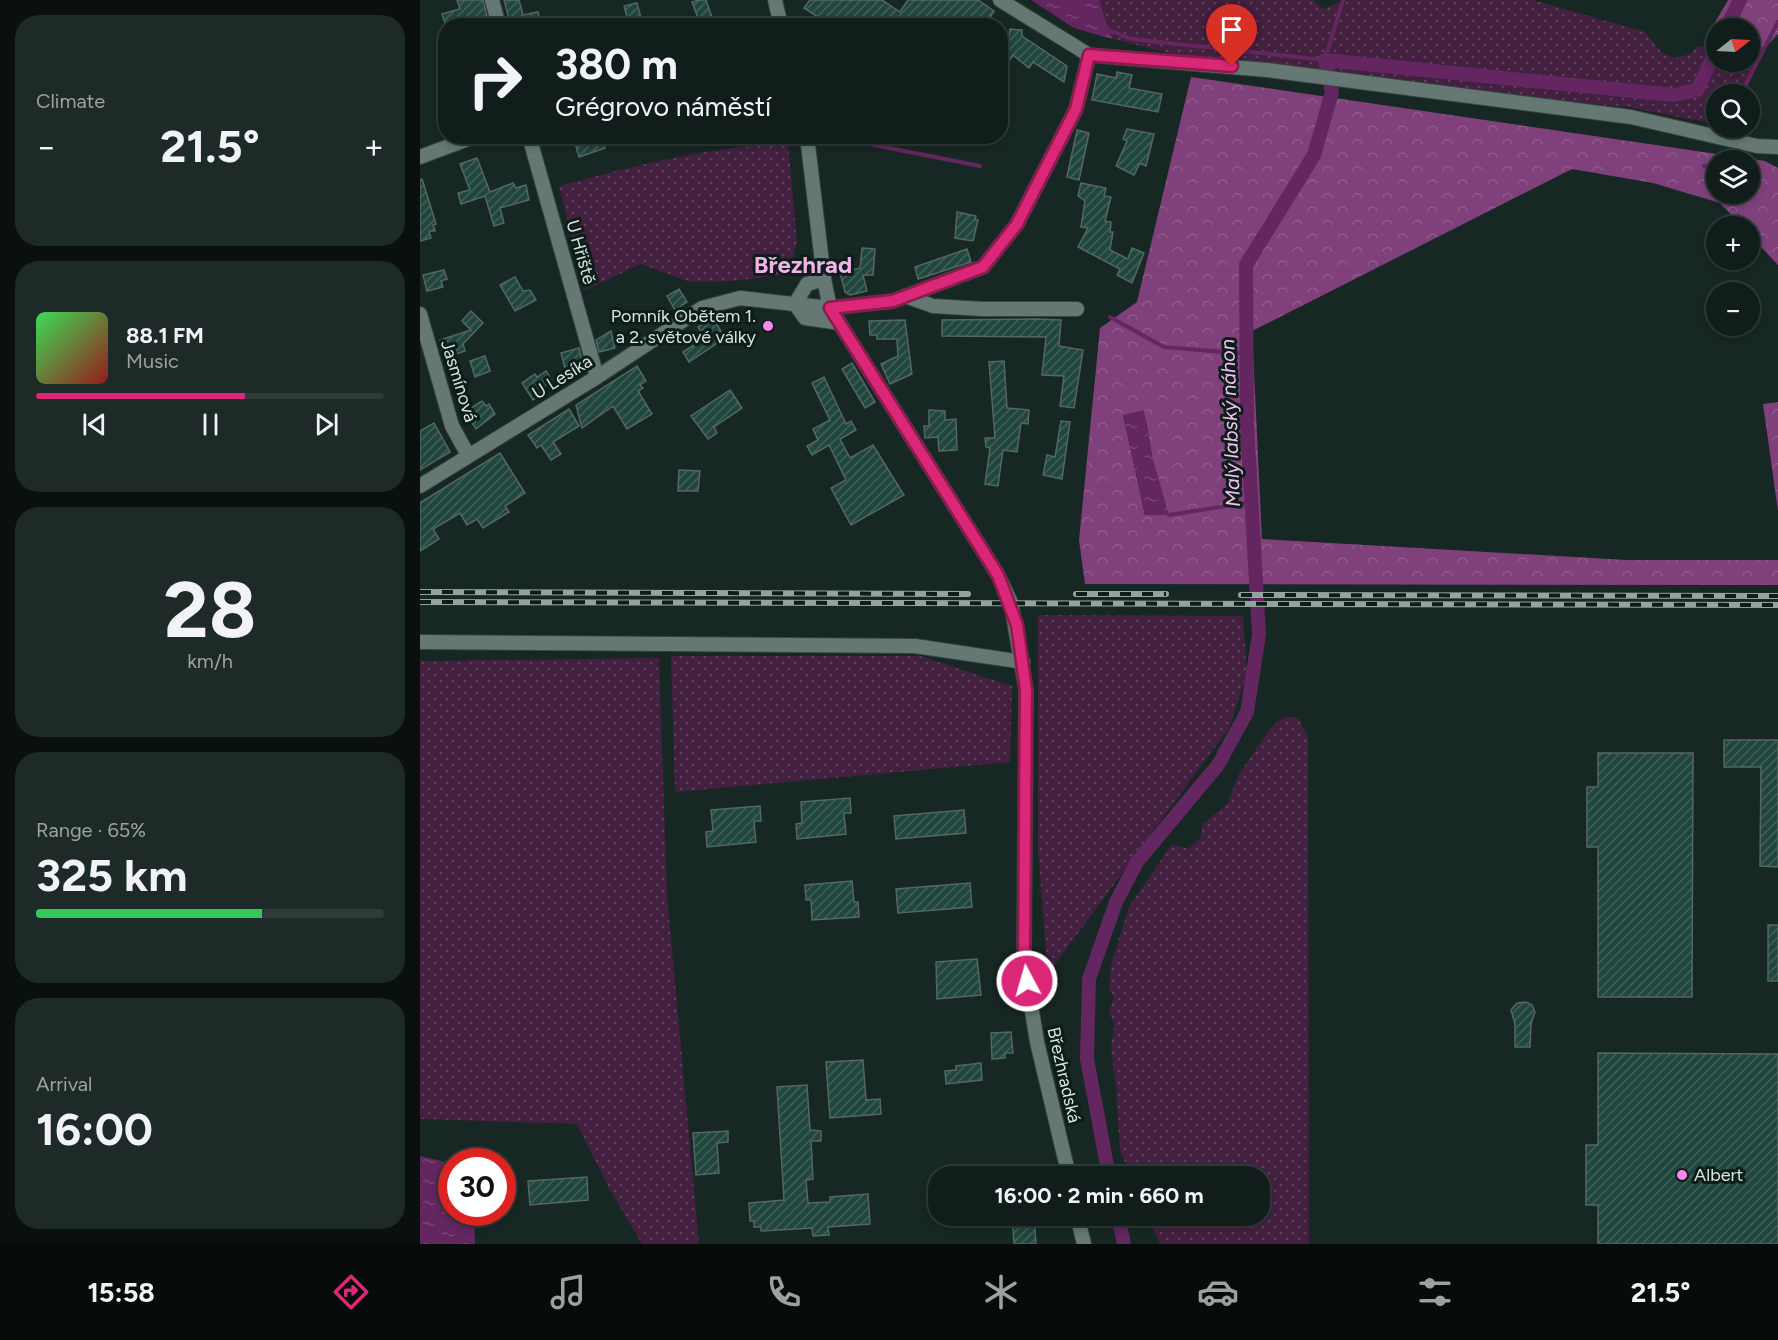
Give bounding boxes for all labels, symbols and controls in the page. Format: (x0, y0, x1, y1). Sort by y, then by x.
pin (1206, 4, 1257, 66)
icon: arrive (1215, 13, 1248, 46)
north arrow (1706, 18, 1760, 72)
map controls (1706, 18, 1760, 336)
text: 380 m (555, 39, 678, 90)
icon: right (456, 42, 534, 120)
button: search (1706, 84, 1760, 138)
text: Climate (36, 89, 105, 113)
text: Grégrovo náměstí (555, 90, 771, 123)
text: 21.5° (160, 119, 260, 173)
text: − (36, 127, 57, 166)
text: + (363, 127, 384, 166)
button: layers (1706, 150, 1760, 204)
button: + (1706, 216, 1760, 270)
street label: U Hřiště (561, 217, 601, 287)
district label: Březhrad (754, 250, 852, 279)
button: − (1706, 282, 1760, 336)
place label: Pomník Obětem 1. a 2. světové války (611, 305, 757, 348)
marker: Pomník Obětem 1. a 2. světové války (761, 319, 775, 333)
text: 88.1 FM (126, 322, 204, 349)
street label: Jasmínová (436, 337, 482, 425)
water label: Malý labský náhon (1215, 339, 1245, 507)
text: Music (126, 349, 179, 373)
street label: U Lesíka (528, 350, 596, 404)
icon: previous (78, 408, 111, 441)
icon: pause (194, 408, 227, 441)
icon: next (310, 408, 343, 441)
text: 28 (164, 563, 256, 657)
text: km/h (187, 649, 233, 673)
text: Range · 65% (36, 818, 146, 842)
text: 325 km (36, 848, 187, 902)
position arrow (995, 949, 1059, 1013)
street label: Březhradská (1042, 1025, 1086, 1125)
text: Arrival (36, 1072, 92, 1096)
text: 16:00 (36, 1102, 153, 1156)
speed limit sign: 30 (438, 1148, 516, 1226)
place label: Albert (1694, 1164, 1744, 1186)
marker: Albert (1675, 1168, 1689, 1182)
text: 16:00 · 2 min · 660 m (994, 1182, 1204, 1209)
icon: directions (330, 1271, 372, 1313)
icon: music (547, 1271, 589, 1313)
icon: phone (763, 1271, 805, 1313)
icon: climate (980, 1271, 1022, 1313)
icon: car (1197, 1271, 1239, 1313)
icon: filters (1414, 1271, 1456, 1313)
text: 15:58 (87, 1276, 155, 1309)
text: 21.5° (1631, 1276, 1690, 1309)

